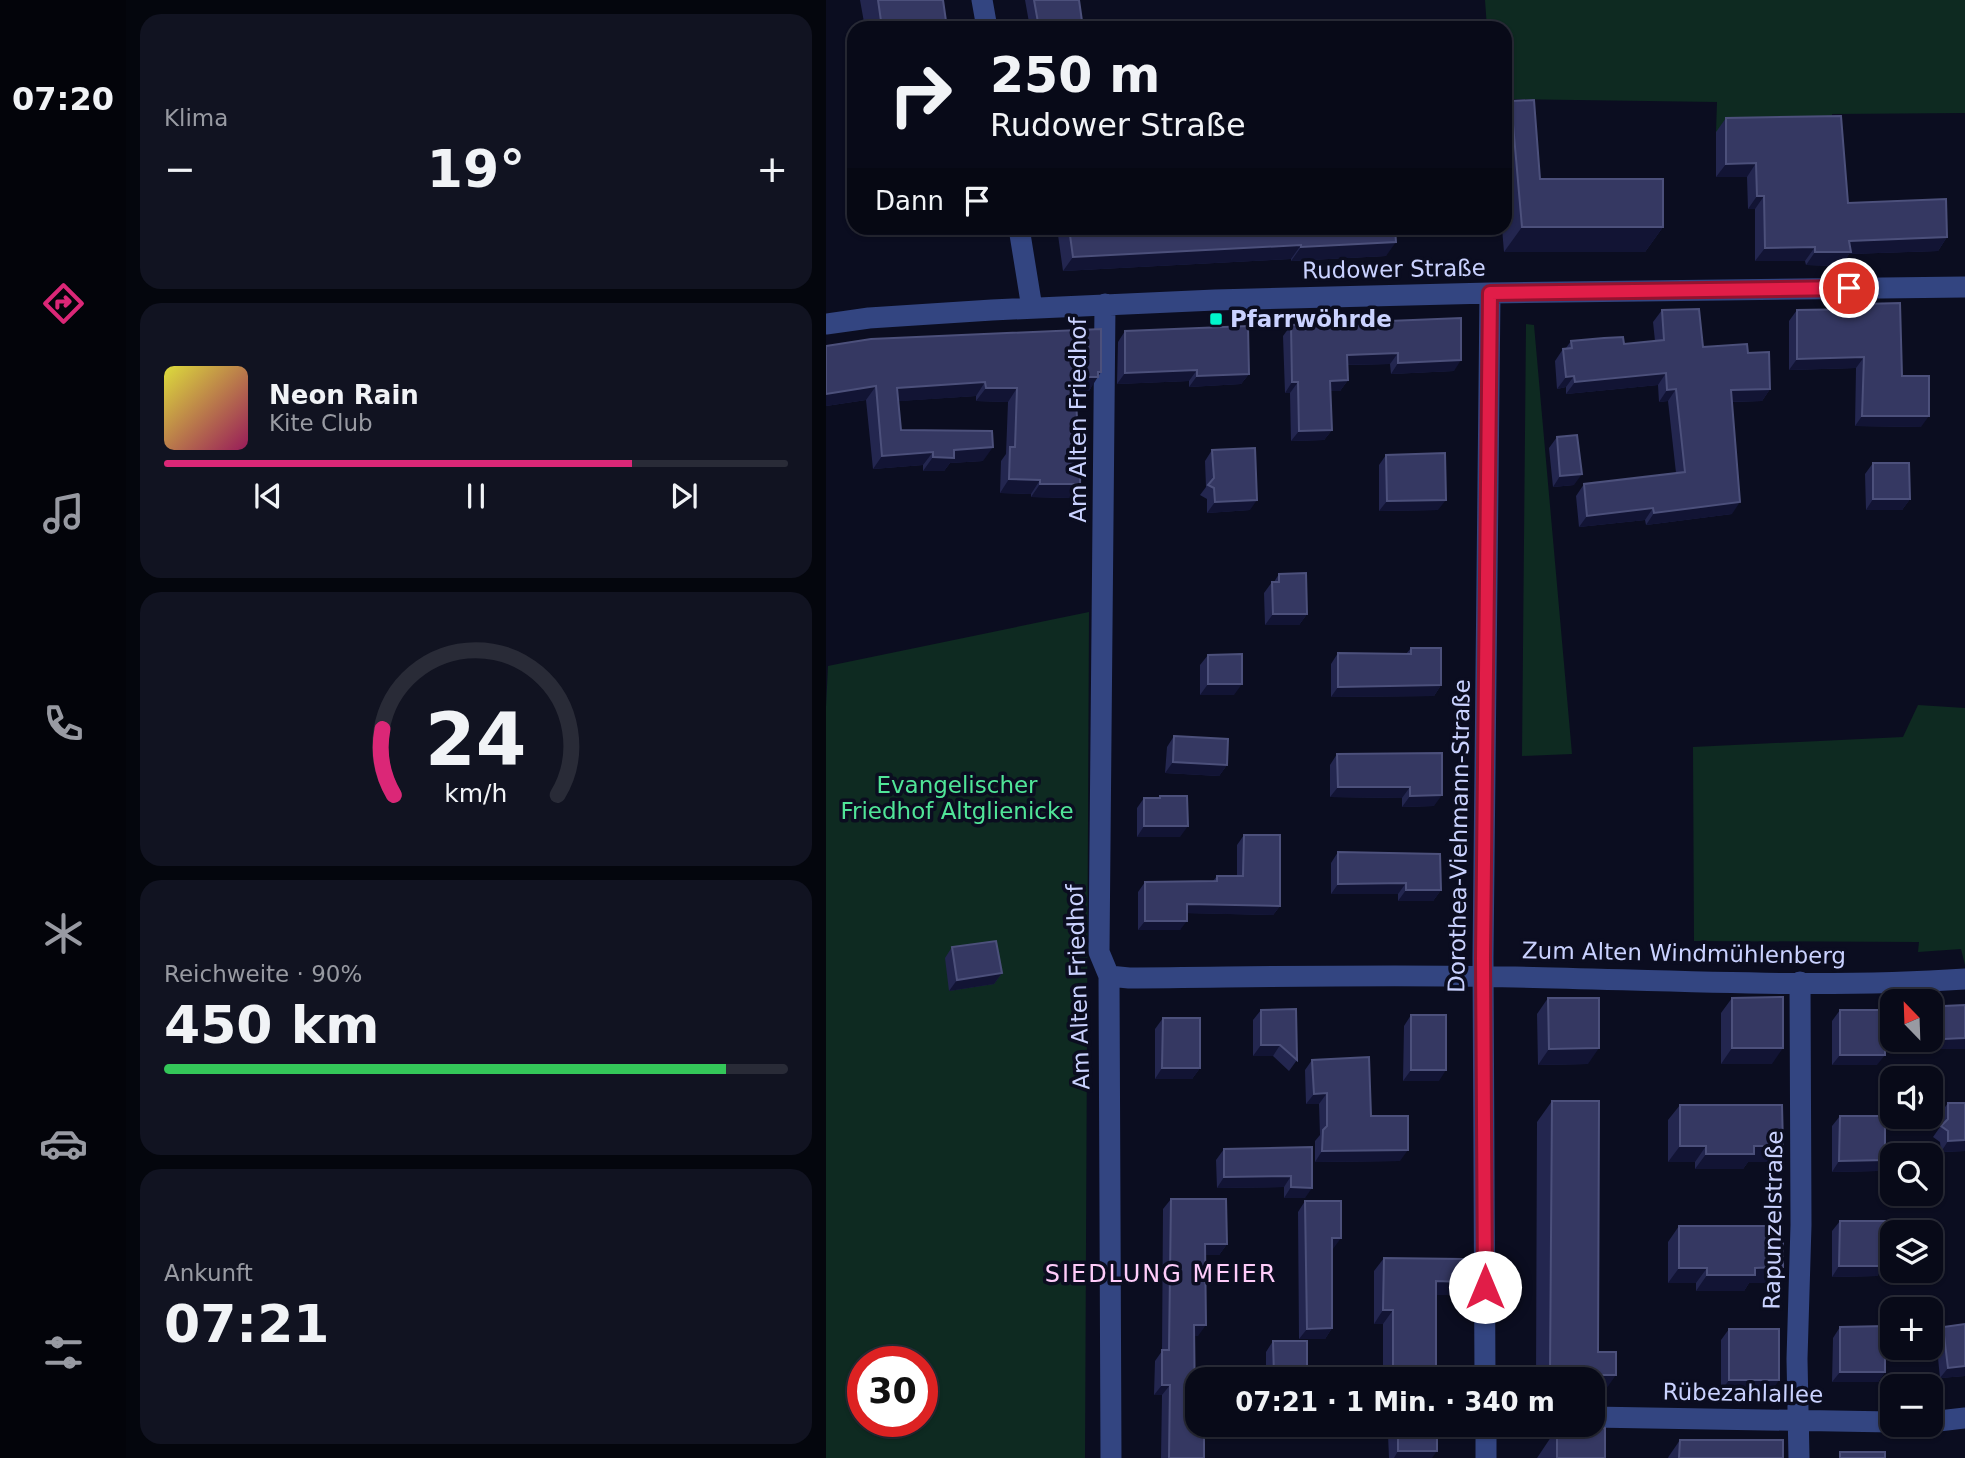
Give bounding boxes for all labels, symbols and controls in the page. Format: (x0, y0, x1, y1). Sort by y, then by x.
text: 250 m (990, 47, 1160, 104)
icon: right (875, 49, 966, 140)
text: 07:20 (12, 80, 114, 118)
text: Klima (164, 105, 228, 131)
text: Rudower Straße (990, 106, 1246, 144)
text: 19° (427, 139, 525, 199)
text: − (164, 147, 196, 191)
text: + (756, 147, 788, 191)
icon: arrive (958, 182, 996, 220)
text: Dann (875, 186, 944, 216)
street label: Rudower Straße (1302, 254, 1486, 284)
pin (1819, 258, 1879, 318)
icon: arrive (1830, 269, 1868, 307)
icon: directions (39, 279, 88, 328)
place label: Pfarrwöhrde (1230, 306, 1392, 332)
marker: Pfarrwöhrde (1208, 311, 1224, 327)
street label: Am Alten Friedhof (1065, 316, 1091, 523)
text: Neon Rain (269, 380, 419, 410)
text: Kite Club (269, 410, 373, 436)
icon: previous (249, 477, 287, 515)
icon: pause (457, 477, 495, 515)
icon: next (665, 477, 703, 515)
icon: music (39, 489, 88, 538)
street label: Dorothea-Viehmann-Straße (1443, 679, 1475, 993)
text: 24 (425, 697, 527, 782)
icon: phone (39, 699, 88, 748)
park label: Evangelischer Friedhof Altglienicke (840, 772, 1074, 824)
text: km/h (444, 779, 508, 808)
street label: Am Alten Friedhof (1061, 883, 1095, 1090)
icon: climate (39, 909, 88, 958)
street label: Zum Alten Windmühlenberg (1522, 937, 1846, 969)
text: Reichweite · 90% (164, 961, 362, 987)
north arrow (1880, 989, 1942, 1052)
map controls (1880, 989, 1943, 1437)
text: 450 km (164, 995, 379, 1055)
button: sound (1880, 1066, 1943, 1129)
icon: car (39, 1119, 88, 1168)
street label: Rapunzelstraße (1758, 1130, 1788, 1310)
button: search (1880, 1143, 1943, 1206)
button: layers (1880, 1220, 1943, 1283)
position arrow (1448, 1250, 1522, 1324)
text: Ankunft (164, 1260, 253, 1286)
district label: SIEDLUNG MEIER (1045, 1260, 1277, 1288)
text: 07:21 (164, 1294, 330, 1354)
button: + (1880, 1297, 1943, 1360)
icon: filters (39, 1328, 88, 1377)
speed limit sign: 30 (847, 1346, 938, 1437)
button: − (1880, 1374, 1943, 1437)
street label: Rübezahlallee (1662, 1379, 1824, 1407)
text: 07:21 · 1 Min. · 340 m (1235, 1387, 1555, 1417)

